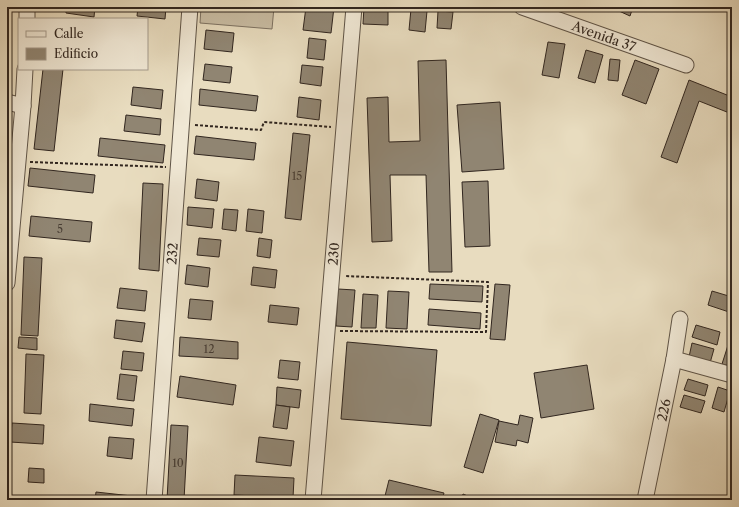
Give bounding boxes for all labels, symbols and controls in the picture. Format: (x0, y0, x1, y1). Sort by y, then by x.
street label: Avenida 37 (569, 17, 639, 55)
legend (18, 18, 148, 70)
text: Calle (54, 26, 84, 41)
text: Edificio (54, 46, 98, 61)
house number: 15 (292, 169, 302, 183)
house number: 5 (57, 222, 63, 236)
street label: 232 (163, 242, 181, 265)
street label: 230 (325, 242, 342, 266)
house number: 12 (204, 342, 214, 356)
street label: 226 (653, 397, 674, 423)
house number: 10 (172, 456, 184, 470)

